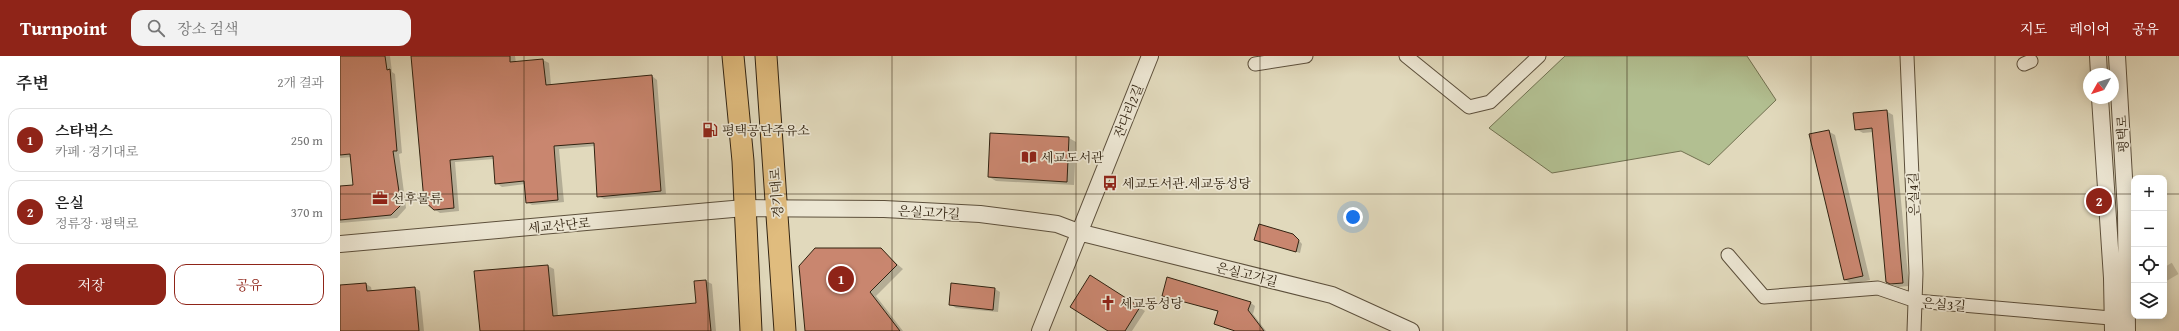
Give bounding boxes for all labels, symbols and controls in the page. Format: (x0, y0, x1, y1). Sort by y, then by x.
search box (131, 10, 411, 46)
text: Turnpoint (20, 14, 107, 42)
icon: search (145, 17, 167, 39)
text: 장소 검색 (177, 18, 239, 39)
text: 지도 (2020, 19, 2047, 39)
text: 레이어 (2069, 19, 2110, 39)
text: 공유 (2132, 19, 2159, 39)
north arrow (2083, 68, 2119, 104)
text: 주변 (16, 70, 49, 95)
text: 2개 결과 (277, 73, 324, 92)
street label: 잔다리2길 (1109, 81, 1148, 141)
street label: 평택로 (2112, 114, 2133, 153)
text: 스타벅스 (55, 120, 113, 141)
fuel station icon: 평택공단주유소 (701, 121, 719, 139)
place label: 평택공단주유소 (722, 121, 810, 140)
text: 1 (27, 131, 33, 150)
text: 250 m (291, 131, 323, 150)
text: 카페 · 경기대로 (55, 142, 138, 161)
library icon: 세교도서관 (1020, 148, 1038, 166)
place label: 세교도서관 (1041, 148, 1104, 167)
street label: 경기대로 (765, 167, 788, 219)
street label: 은실4길 (1903, 172, 1924, 216)
bus stop icon: 세교도서관.세교동성당 (1101, 174, 1119, 192)
place label: 세교도서관.세교동성당 (1122, 174, 1251, 193)
map controls (2131, 175, 2167, 319)
button: + (2131, 175, 2167, 211)
pin: 2 (2086, 186, 2112, 216)
office icon: 선후물류 (371, 189, 389, 207)
place label: 선후물류 (392, 189, 443, 208)
text: 은실 (55, 192, 84, 213)
street label: 은실고가길 (897, 201, 961, 224)
text: 2 (27, 203, 33, 222)
text: 370 m (291, 203, 323, 222)
your location (1343, 207, 1363, 227)
button: − (2131, 211, 2167, 247)
street label: 세교산단로 (527, 213, 592, 238)
text: 정류장 · 평택로 (55, 214, 138, 233)
button: locate (2131, 247, 2167, 283)
street label: 은실고가길 (1214, 258, 1280, 291)
button: 저장 (16, 264, 166, 305)
button: 공유 (174, 264, 324, 305)
pin: 1 (828, 264, 854, 294)
button: layers (2131, 283, 2167, 319)
street label: 은실3길 (1921, 293, 1967, 316)
church icon: 세교동성당 (1099, 294, 1117, 312)
place label: 세교동성당 (1120, 294, 1183, 313)

